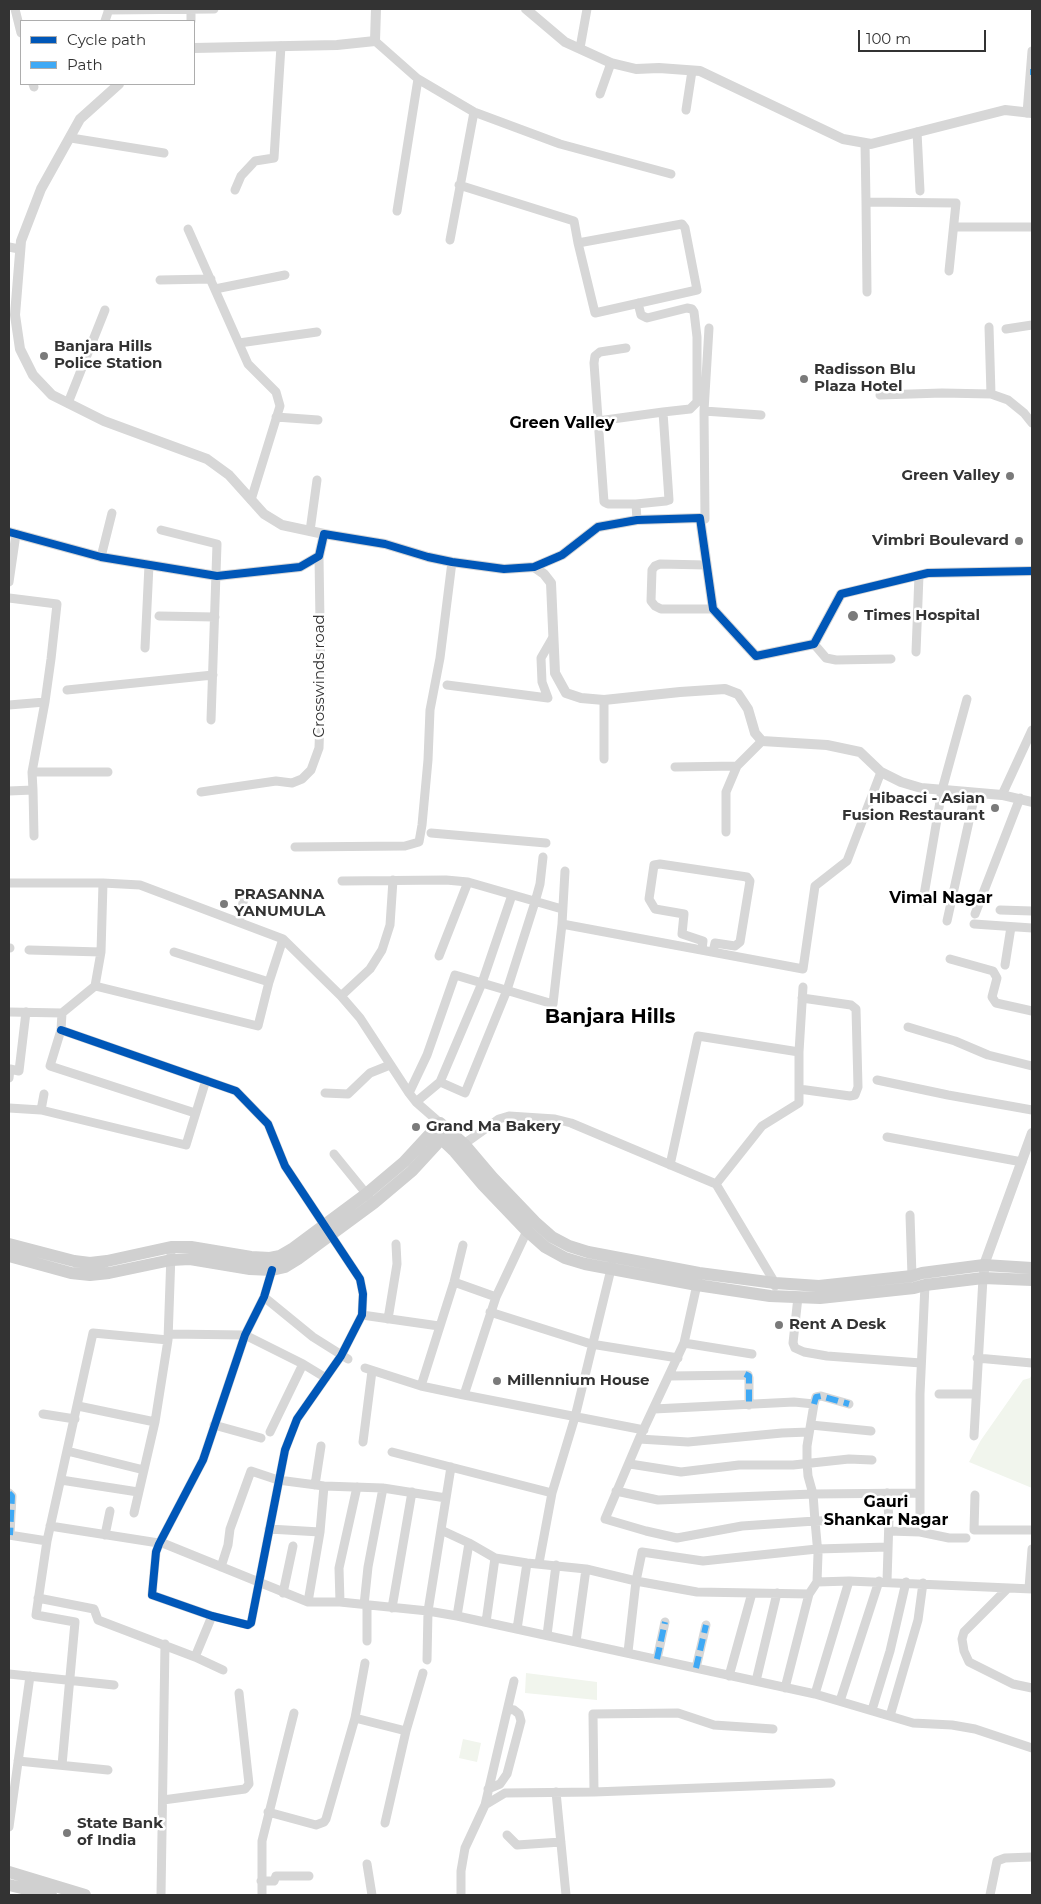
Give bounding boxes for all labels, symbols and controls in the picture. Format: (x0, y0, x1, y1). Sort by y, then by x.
legend (20, 20, 195, 85)
scale bar (861, 20, 988, 52)
text: 100 m (866, 29, 911, 48)
text: Cycle path (67, 30, 146, 49)
text: Path (67, 55, 103, 74)
place label: Banjara Hills Police Station (54, 338, 162, 373)
marker: Banjara Hills Police Station (38, 350, 50, 362)
place label: Radisson Blu Plaza Hotel (814, 361, 916, 396)
marker: Radisson Blu Plaza Hotel (798, 373, 810, 385)
district label: Green Valley (509, 413, 615, 433)
place label: Green Valley (901, 467, 1000, 485)
marker: Green Valley (1004, 470, 1016, 482)
place label: Vimbri Boulevard (872, 532, 1009, 550)
marker: Vimbri Boulevard (1013, 535, 1025, 547)
place label: Times Hospital (864, 607, 980, 625)
marker: Times Hospital (846, 609, 860, 623)
street label: Crosswinds road (311, 614, 329, 738)
place label: Hibacci - Asian Fusion Restaurant (842, 790, 985, 825)
marker: Hibacci - Asian Fusion Restaurant (989, 802, 1001, 814)
place label: PRASANNA YANUMULA (234, 886, 326, 921)
district label: Vimal Nagar (889, 888, 993, 908)
marker: PRASANNA YANUMULA (218, 898, 230, 910)
district label: Banjara Hills (545, 1005, 675, 1029)
place label: Grand Ma Bakery (426, 1118, 561, 1136)
marker: Grand Ma Bakery (410, 1121, 422, 1133)
place label: Rent A Desk (789, 1316, 886, 1334)
marker: Rent A Desk (773, 1319, 785, 1331)
place label: Millennium House (507, 1372, 650, 1390)
marker: Millennium House (491, 1375, 503, 1387)
district label: Gauri Shankar Nagar (824, 1492, 948, 1530)
place label: State Bank of India (77, 1815, 163, 1850)
marker: State Bank of India (61, 1827, 73, 1839)

